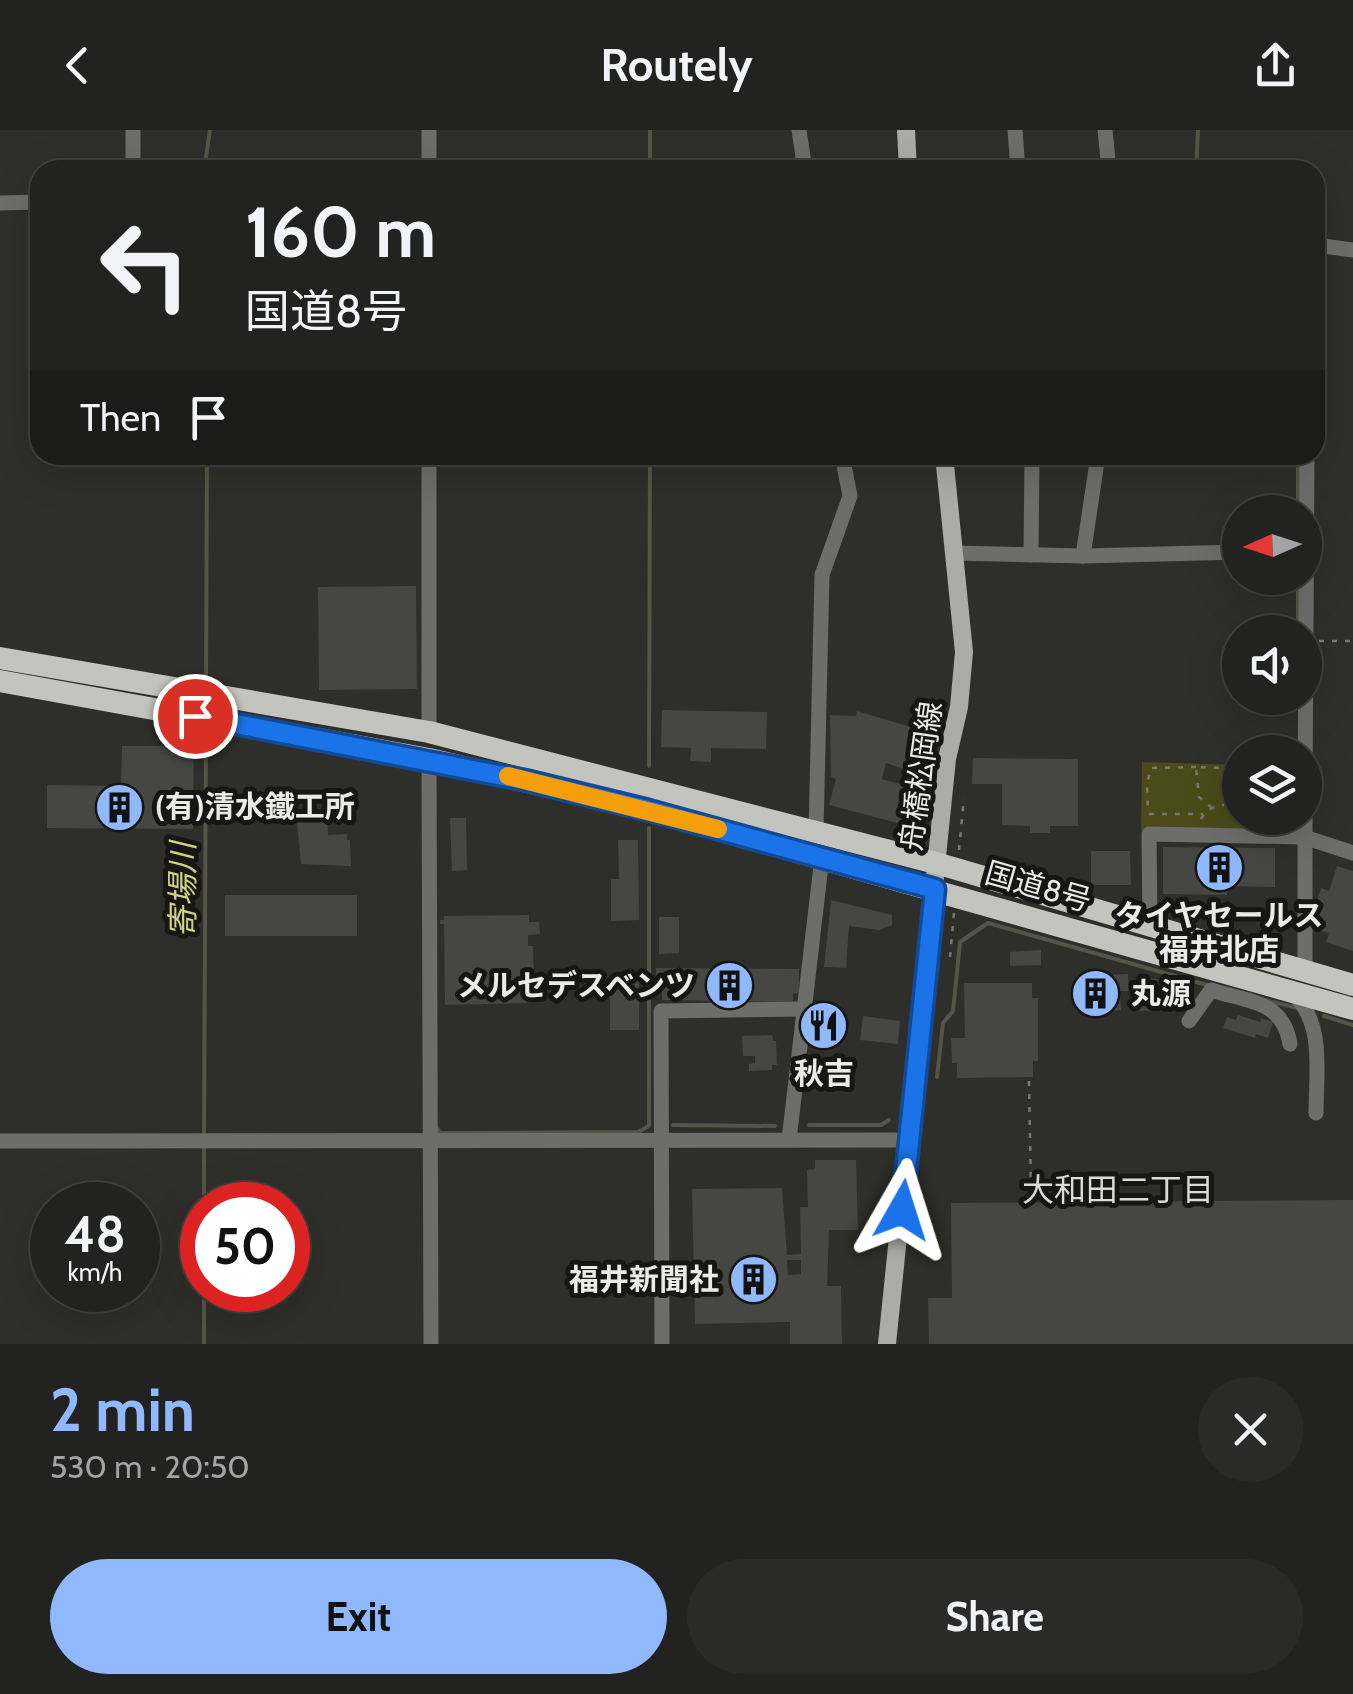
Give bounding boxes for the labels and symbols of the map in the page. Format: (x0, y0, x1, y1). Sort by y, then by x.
north arrow (1222, 495, 1322, 595)
pin (153, 674, 238, 759)
street label: 舟橋松岡線 (892, 699, 949, 853)
building icon: (有)清水鐵工所 (94, 781, 146, 833)
place label: (有)清水鐵工所 (155, 788, 355, 825)
water label: 寄場川 (163, 839, 202, 938)
building icon: タイヤセールス 福井北店 (1193, 841, 1245, 893)
street label: 国道8号 (981, 854, 1095, 919)
place label: タイヤセールス 福井北店 (1114, 897, 1324, 968)
building icon: メルセデスベンツ (704, 960, 756, 1012)
place label: メルセデスベンツ (457, 967, 695, 1004)
building icon: 丸源 (1070, 968, 1122, 1020)
place label: 丸源 (1131, 975, 1191, 1012)
restaurant icon: 秋吉 (798, 999, 850, 1051)
place label: 秋吉 (794, 1055, 854, 1092)
position arrow (850, 1158, 954, 1262)
district label: 大和田二丁目 (1022, 1170, 1214, 1209)
speed limit sign: 50 (180, 1182, 310, 1312)
building icon: 福井新聞社 (728, 1254, 780, 1306)
place label: 福井新聞社 (569, 1261, 719, 1298)

